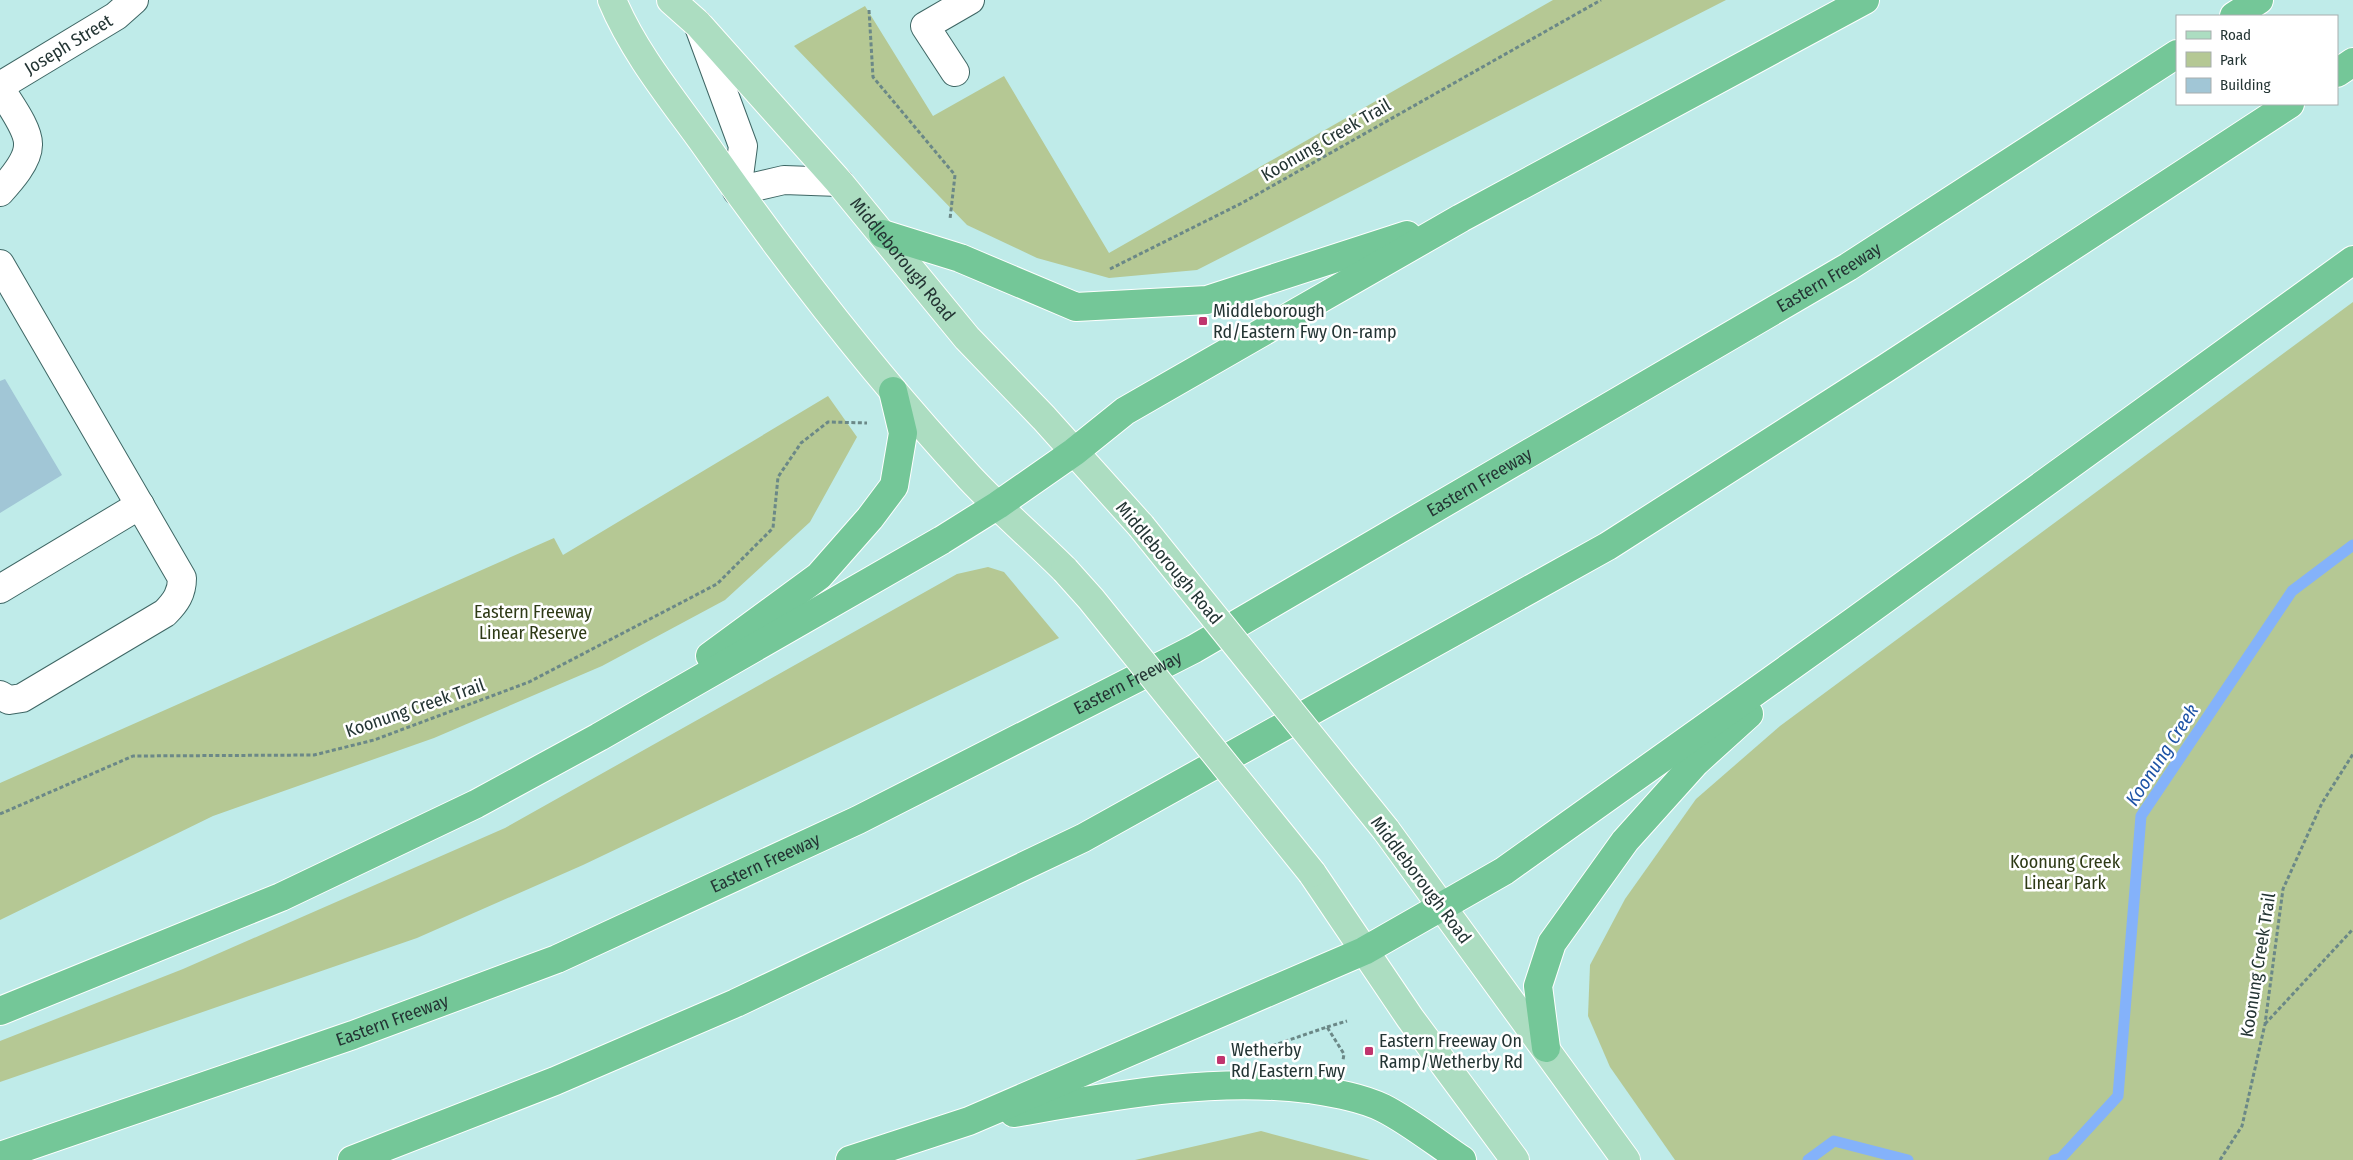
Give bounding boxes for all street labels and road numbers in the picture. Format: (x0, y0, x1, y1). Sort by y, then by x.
street label: Joseph Street (21, 10, 116, 80)
street label: Koonung Creek Trail (1257, 94, 1395, 186)
street label: Middleborough Road (845, 193, 960, 326)
street label: Eastern Freeway (1773, 237, 1885, 317)
street label: Eastern Freeway (1423, 443, 1536, 522)
street label: Middleborough Road (1111, 497, 1227, 629)
street label: Eastern Freeway (1070, 646, 1185, 719)
street label: Koonung Creek Trail (342, 674, 488, 742)
street label: Middleborough Road (1366, 812, 1476, 948)
street label: Eastern Freeway (707, 828, 823, 898)
street label: Koonung Creek Trail (2236, 891, 2280, 1039)
street label: Eastern Freeway (333, 989, 451, 1051)

